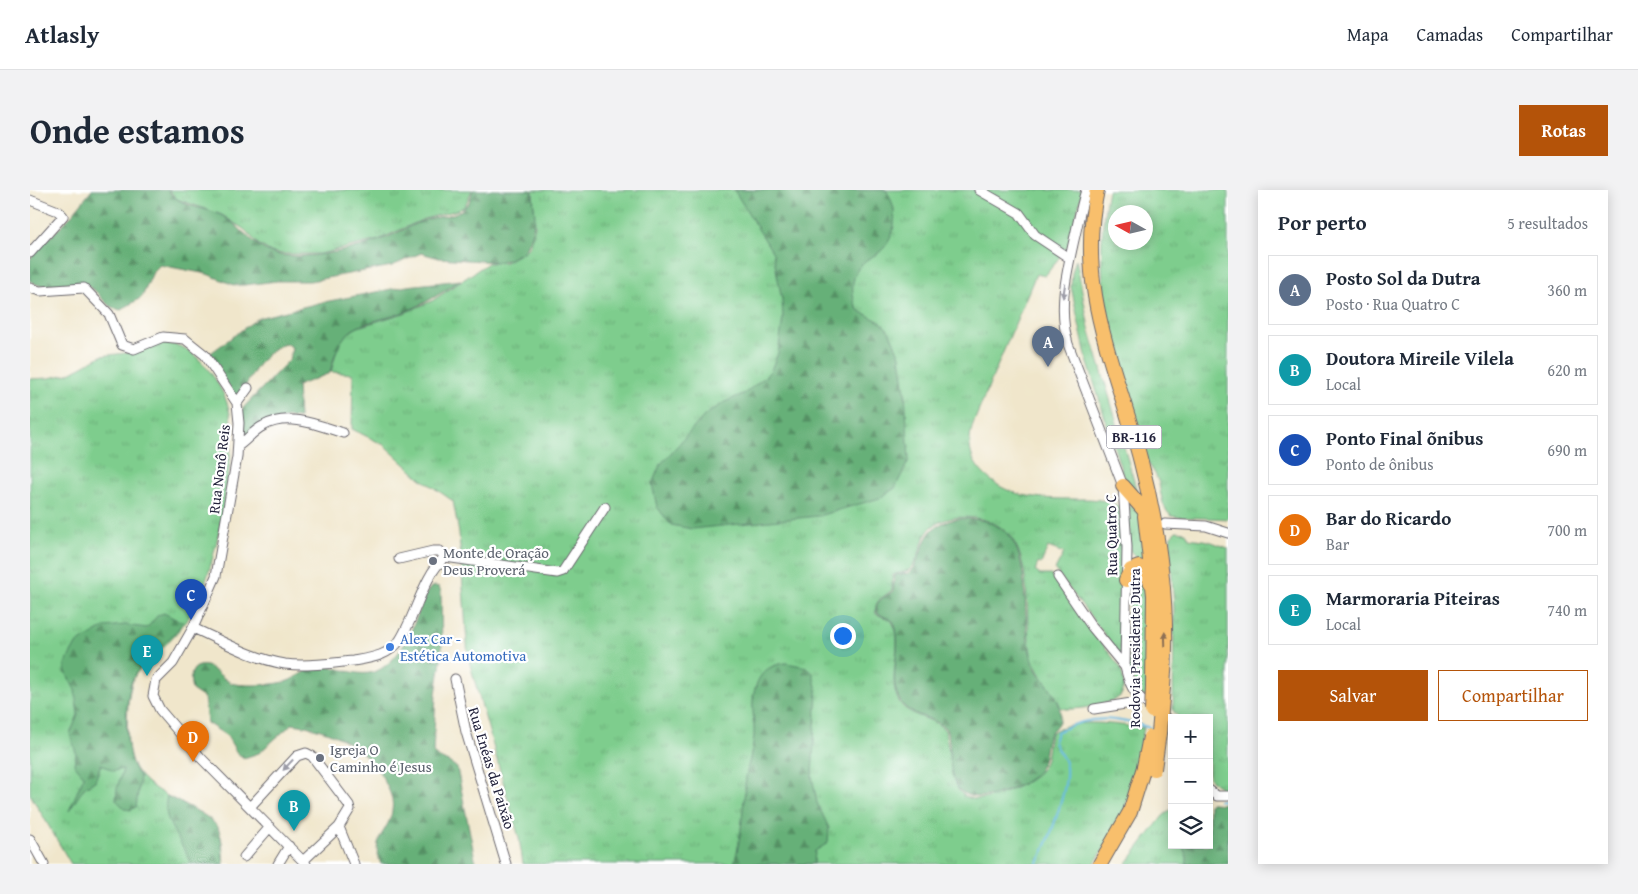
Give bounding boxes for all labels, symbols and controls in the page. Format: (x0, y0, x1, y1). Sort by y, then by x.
text: Atlasly (25, 17, 99, 52)
text: Mapa (1347, 21, 1388, 48)
text: Camadas (1416, 21, 1483, 48)
text: Compartilhar (1511, 21, 1613, 48)
text: Onde estamos (30, 105, 245, 156)
button: Rotas (1519, 105, 1608, 156)
north arrow (1108, 205, 1153, 250)
text: Por perto (1278, 207, 1367, 238)
text: 5 resultados (1507, 211, 1588, 235)
text: Posto Sol da Dutra (1326, 264, 1481, 292)
text: A (1290, 278, 1300, 302)
text: 360 m (1547, 278, 1587, 302)
one-way arrow (1059, 283, 1067, 299)
text: Posto · Rua Quatro C (1326, 292, 1460, 316)
pin: A (1032, 326, 1064, 367)
text: Doutora Mireile Vilela (1326, 344, 1514, 372)
text: B (1290, 358, 1300, 382)
text: 620 m (1547, 358, 1587, 382)
text: Local (1326, 372, 1361, 396)
street label: Rua Nonô Reis (203, 423, 235, 515)
text: Ponto Final õnibus (1326, 424, 1483, 452)
road number: BR-116 (1106, 426, 1162, 448)
text: C (1290, 438, 1300, 462)
text: 690 m (1547, 438, 1587, 462)
text: Ponto de ônibus (1326, 452, 1434, 476)
street label: Rua Quatro C (1100, 494, 1122, 576)
text: Bar do Ricardo (1326, 504, 1451, 532)
text: D (1290, 518, 1300, 542)
text: 700 m (1547, 518, 1587, 542)
text: Bar (1326, 532, 1349, 556)
place label: Monte de Oração Deus Proverá (443, 542, 549, 580)
marker: Monte de Oração Deus Proverá (427, 555, 439, 567)
street label: Rodovia Presidente Dutra (1124, 568, 1145, 728)
pin: C (175, 579, 207, 620)
text: Marmoraria Piteiras (1326, 584, 1500, 612)
text: E (1291, 598, 1299, 622)
text: 740 m (1547, 598, 1587, 622)
text: Local (1326, 612, 1361, 636)
your location (830, 623, 856, 649)
place label: Alex Car - Estética Automotiva (400, 628, 526, 666)
one-way arrow (1161, 630, 1169, 646)
pin: E (131, 635, 163, 676)
marker: Alex Car - Estética Automotiva (384, 641, 396, 653)
button: Salvar (1278, 670, 1428, 721)
button: Compartilhar (1438, 670, 1588, 721)
street label: Rua Enéas da Paixão (463, 704, 521, 832)
map controls (1168, 714, 1213, 849)
button: + (1168, 714, 1213, 759)
pin: D (177, 721, 209, 762)
place label: Igreja O Caminho é Jesus (330, 739, 432, 777)
marker: Igreja O Caminho é Jesus (314, 752, 326, 764)
one-way arrow (282, 759, 294, 771)
button: − (1168, 759, 1213, 804)
pin: B (278, 790, 310, 831)
button: layers (1168, 804, 1213, 849)

